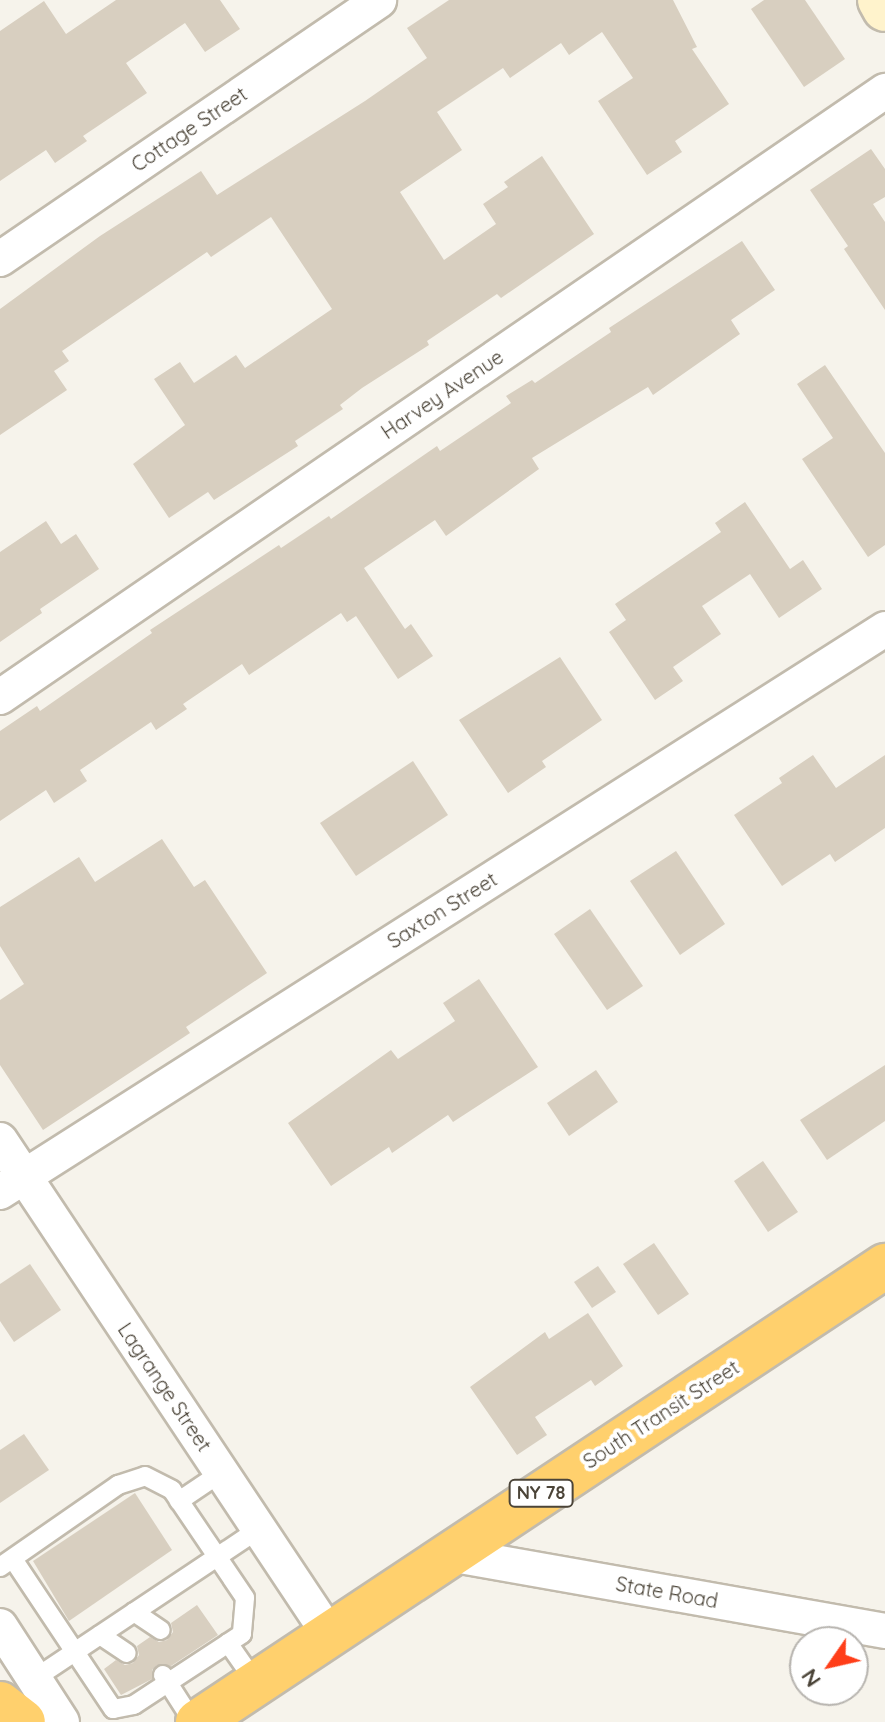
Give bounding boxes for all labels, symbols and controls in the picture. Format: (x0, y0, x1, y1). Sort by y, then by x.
street label: Cottage Street (127, 81, 251, 177)
street label: Harvey Avenue (376, 344, 508, 444)
street label: Saxton Street (383, 867, 501, 953)
street label: Lagrange Street (113, 1318, 217, 1456)
street label: South Transit Street (579, 1355, 743, 1473)
road number: NY 78 (507, 1479, 575, 1507)
street label: State Road (614, 1571, 720, 1613)
north arrow (789, 1626, 869, 1706)
text: N (795, 1664, 827, 1693)

